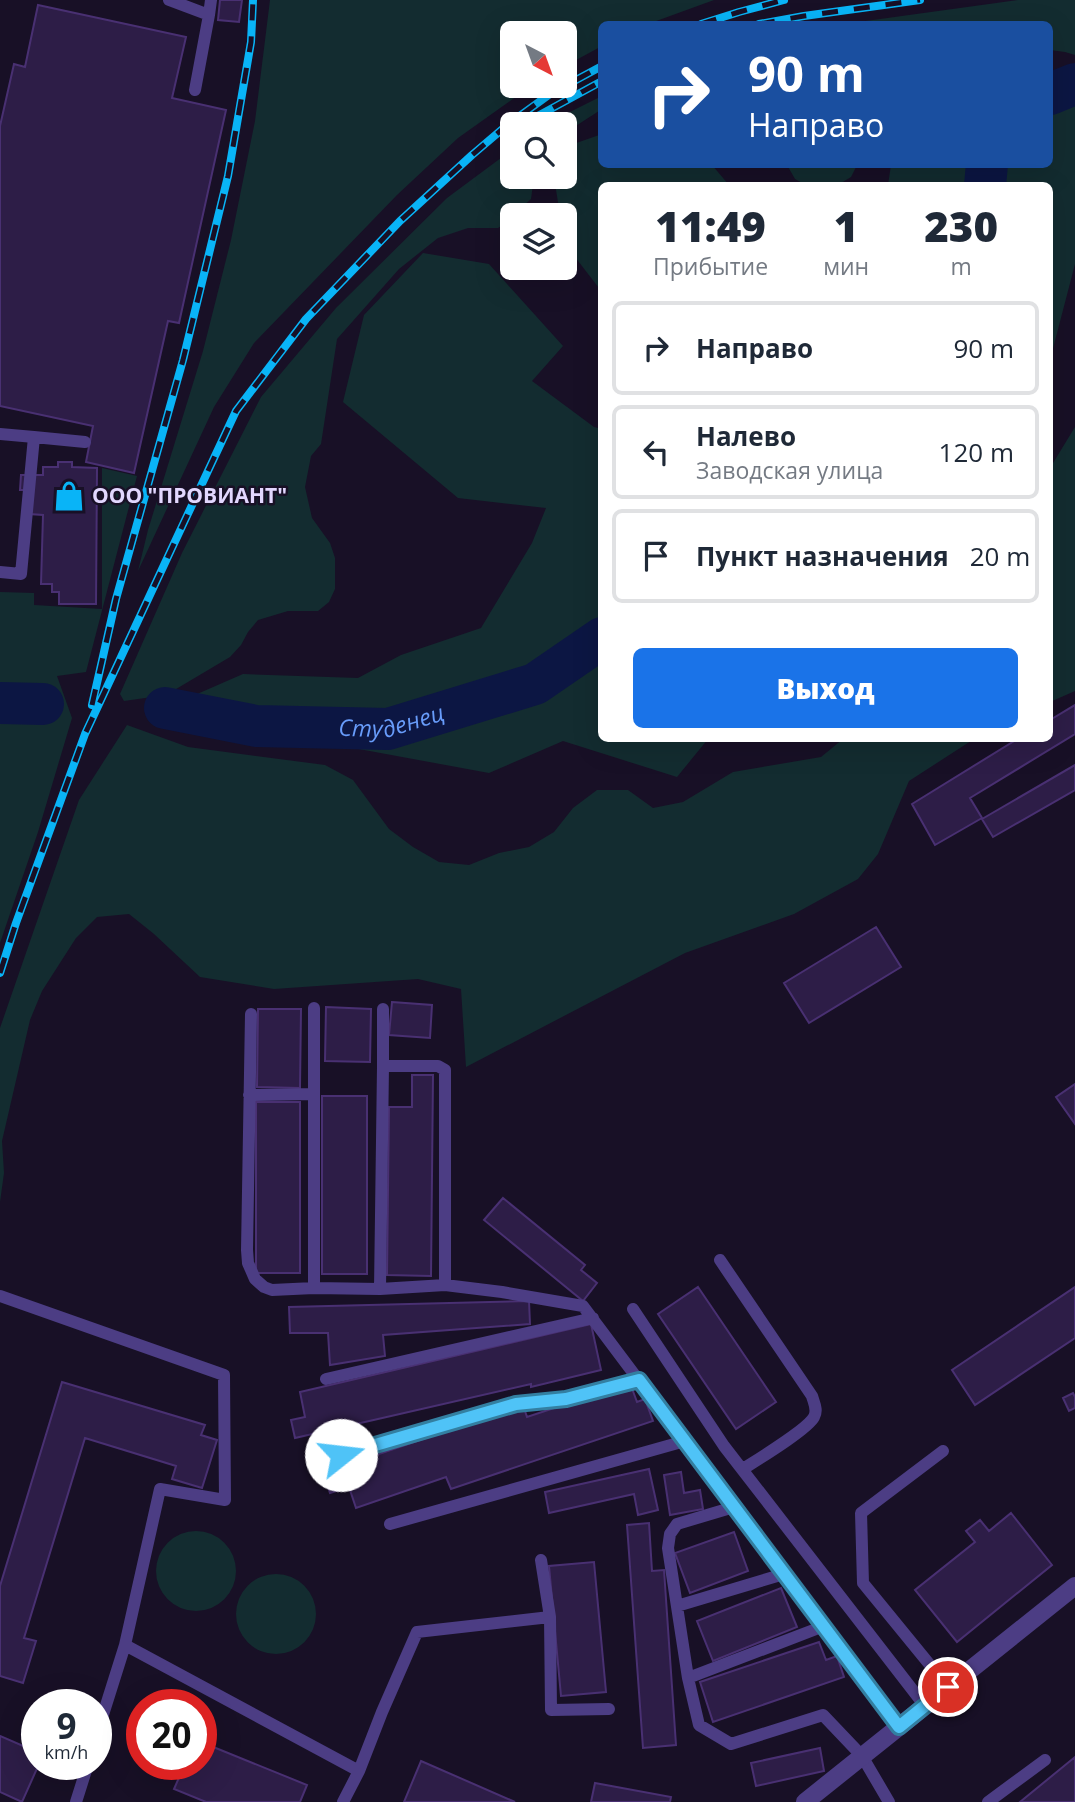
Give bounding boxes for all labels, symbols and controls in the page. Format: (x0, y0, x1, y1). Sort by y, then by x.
north arrow (500, 21, 578, 98)
map controls (500, 21, 577, 280)
text: 90 m (748, 40, 865, 106)
icon: right (633, 49, 724, 140)
text: Направо (748, 103, 884, 146)
button: search (500, 112, 577, 189)
text: 11:49 (655, 197, 766, 254)
text: 1 (834, 197, 858, 254)
text: 230 (924, 197, 998, 254)
button: layers (500, 203, 577, 280)
text: Прибытие (653, 250, 768, 282)
text: мин (823, 250, 869, 282)
text: m (950, 250, 972, 282)
icon: right (637, 329, 675, 367)
text: Направо (696, 330, 813, 366)
text: 90 m (953, 330, 1014, 366)
text: Налево (696, 418, 796, 454)
icon: left (637, 433, 675, 471)
text: 120 m (939, 434, 1014, 470)
text: Заводская улица (696, 454, 883, 486)
shop icon: ООО "ПРОВИАНТ" (52, 479, 86, 513)
place label: ООО "ПРОВИАНТ" (92, 481, 287, 509)
icon: arrive (637, 537, 675, 575)
text: Пункт назначения (696, 538, 949, 574)
text: 20 m (970, 538, 1030, 574)
button: Выход (633, 648, 1018, 728)
water label: Студенец (338, 696, 448, 745)
position arrow (304, 1418, 378, 1492)
pin (918, 1657, 978, 1717)
icon: arrive (929, 1668, 967, 1706)
speed limit sign: 20 (126, 1689, 217, 1780)
text: 9 (56, 1702, 77, 1749)
text: km/h (45, 1740, 88, 1764)

